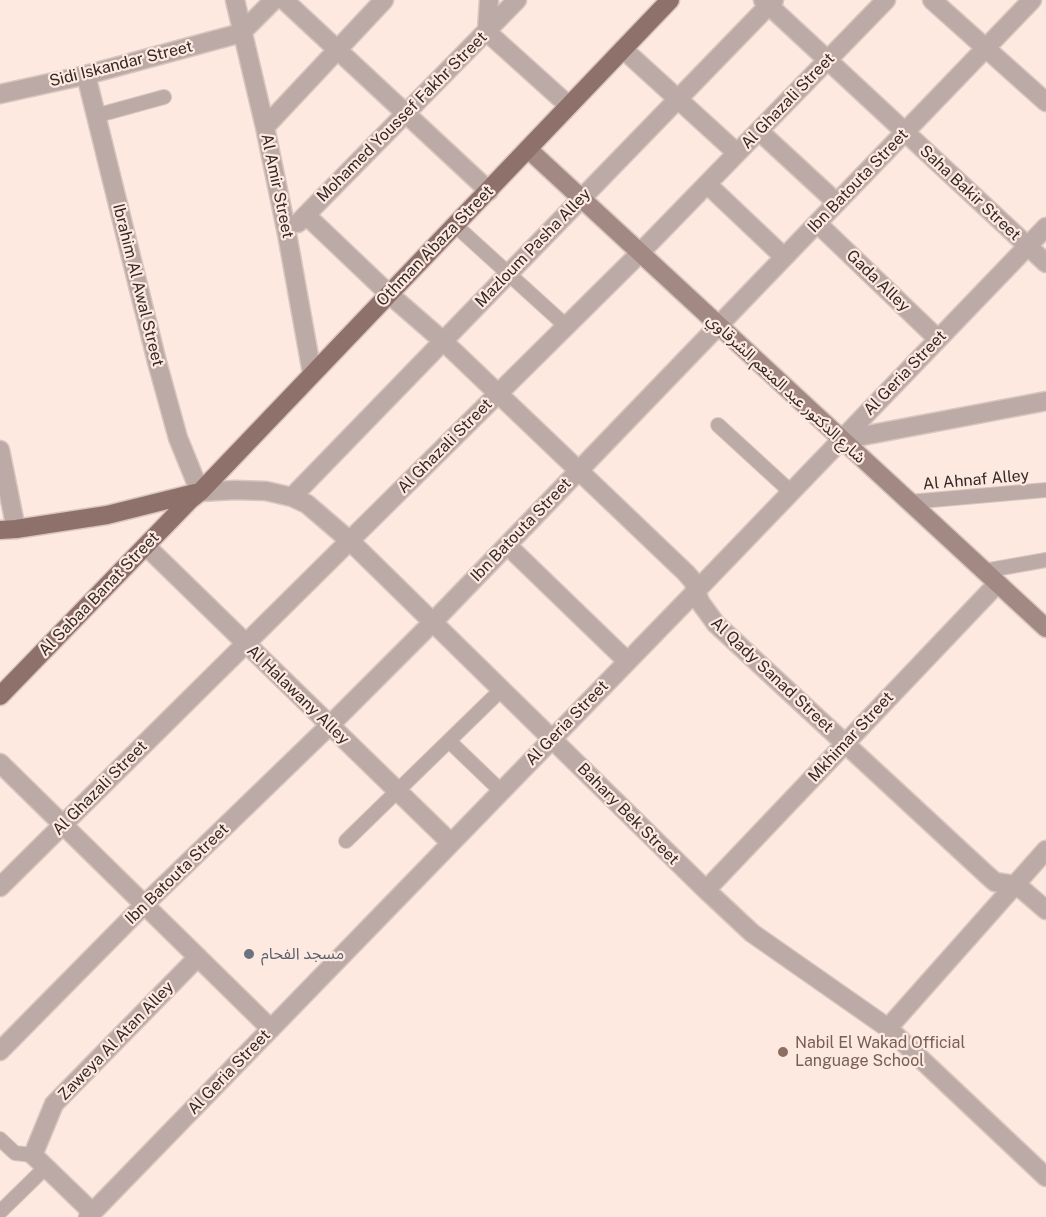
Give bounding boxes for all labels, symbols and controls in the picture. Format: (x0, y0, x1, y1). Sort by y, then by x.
street label: Mohamed Youssef Fakhr Street (313, 28, 491, 206)
street label: Sidi Iskandar Street (47, 37, 195, 91)
street label: Al Ghazali Street (737, 49, 839, 153)
street label: Ibn Batouta Street (804, 125, 912, 237)
street label: Al Amir Street (257, 132, 297, 240)
street label: Saha Bakir Street (916, 141, 1024, 245)
street label: Othman Abaza Street (373, 182, 497, 310)
street label: Mazloum Pasha Alley (471, 185, 595, 311)
street label: Ibrahim Al Awal Street (108, 202, 168, 368)
street label: Gada Alley (842, 246, 914, 316)
street label: شارع الدكتور عبد المنعم الشرقاوي (703, 310, 869, 468)
street label: Al Geria Street (860, 327, 950, 419)
street label: Al Ghazali Street (394, 395, 496, 497)
street label: Al Ahnaf Alley (922, 466, 1030, 494)
street label: Ibn Batouta Street (467, 474, 575, 586)
street label: Al Sabaa Banat Street (35, 528, 163, 660)
street label: Al Qady Sanad Street (707, 613, 837, 737)
street label: Al Halawany Alley (243, 641, 353, 749)
street label: Al Geria Street (522, 677, 612, 769)
street label: Mkhimar Street (804, 688, 898, 786)
street label: Al Ghazali Street (49, 737, 151, 839)
street label: Bahary Bek Street (573, 759, 683, 869)
street label: Ibn Batouta Street (121, 820, 233, 928)
place label: مسجد الفحام (261, 944, 344, 964)
marker: مسجد الفحام (242, 947, 256, 961)
street label: Zaweya Al Atan Alley (54, 978, 178, 1104)
street label: Al Geria Street (184, 1026, 274, 1118)
place label: Nabil El Wakad Official Language School (795, 1033, 965, 1071)
marker: Nabil El Wakad Official Language School (776, 1045, 790, 1059)

